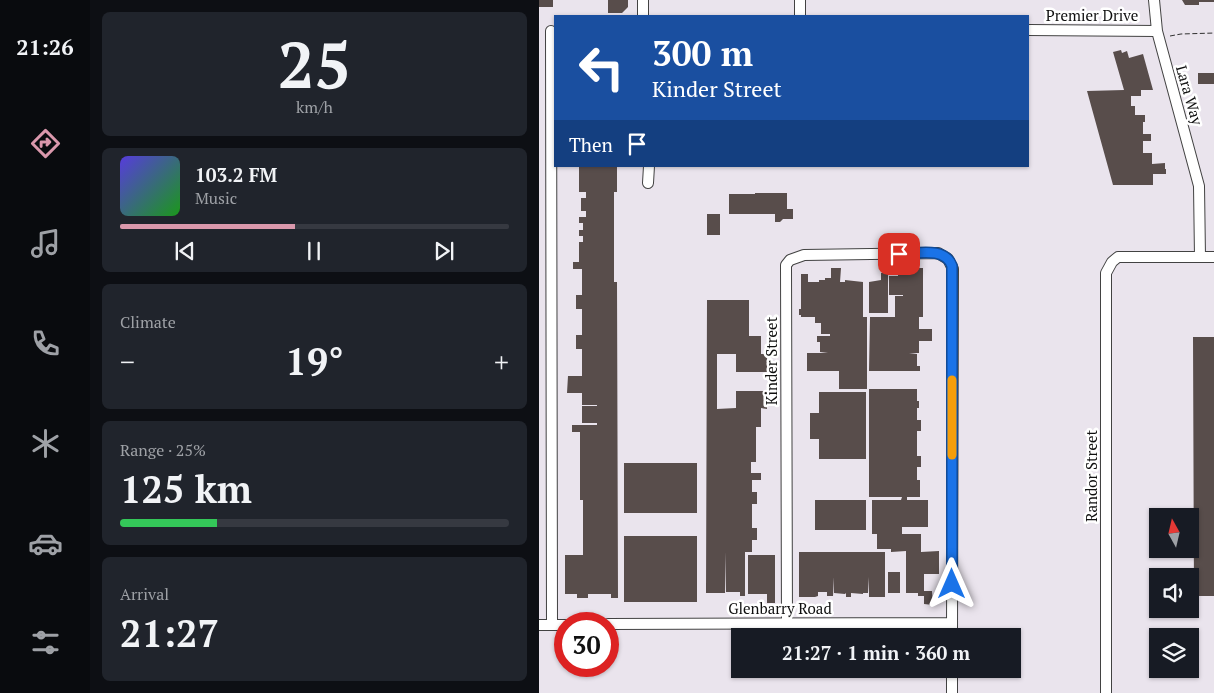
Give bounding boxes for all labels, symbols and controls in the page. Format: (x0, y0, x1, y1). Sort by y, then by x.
street label: Premier Drive (1046, 5, 1138, 25)
text: 25 (278, 20, 351, 107)
text: 300 m (652, 30, 753, 76)
text: 21:26 (16, 32, 74, 61)
icon: left (569, 35, 634, 100)
street label: Lara Way (1172, 63, 1208, 127)
text: Kinder Street (652, 74, 782, 103)
text: km/h (296, 96, 333, 118)
icon: directions (28, 126, 63, 161)
icon: arrive (623, 130, 651, 158)
text: Then (569, 132, 613, 157)
text: 103.2 FM (195, 162, 277, 187)
text: Music (195, 187, 237, 209)
icon: music (28, 226, 63, 261)
pin (878, 233, 920, 275)
icon: previous (171, 237, 199, 265)
icon: pause (300, 237, 328, 265)
icon: next (430, 237, 458, 265)
icon: arrive (885, 240, 913, 268)
text: Climate (120, 311, 176, 333)
street label: Kinder Street (761, 316, 781, 405)
icon: phone (28, 326, 63, 361)
text: 19° (285, 336, 344, 386)
text: − (120, 343, 135, 380)
text: + (494, 343, 509, 380)
icon: climate (28, 426, 63, 461)
street label: Randor Street (1081, 430, 1101, 522)
text: Range · 25% (120, 439, 206, 461)
text: 125 km (120, 464, 252, 514)
north arrow (1149, 508, 1199, 558)
map controls (1149, 508, 1199, 678)
icon: car (28, 526, 63, 561)
position arrow (925, 557, 977, 609)
button: sound (1149, 568, 1199, 618)
text: Arrival (120, 583, 169, 605)
street label: Glenbarry Road (728, 598, 832, 618)
text: 21:27 (120, 608, 219, 658)
speed limit sign: 30 (554, 612, 619, 677)
icon: filters (28, 625, 63, 660)
button: layers (1149, 628, 1199, 678)
text: 21:27 · 1 min · 360 m (782, 640, 970, 665)

